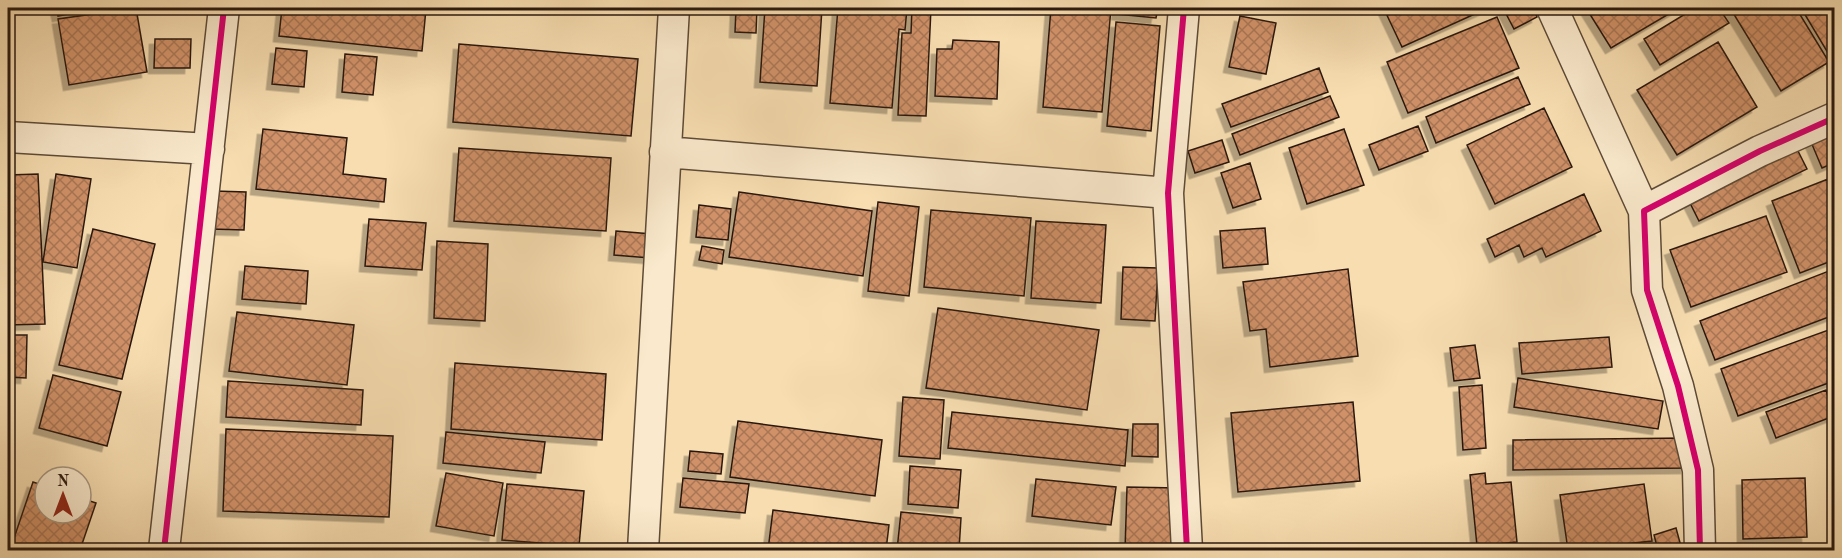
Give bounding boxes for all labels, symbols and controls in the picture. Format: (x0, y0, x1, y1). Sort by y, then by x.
north arrow (33, 465, 93, 525)
text: N (57, 474, 70, 490)

